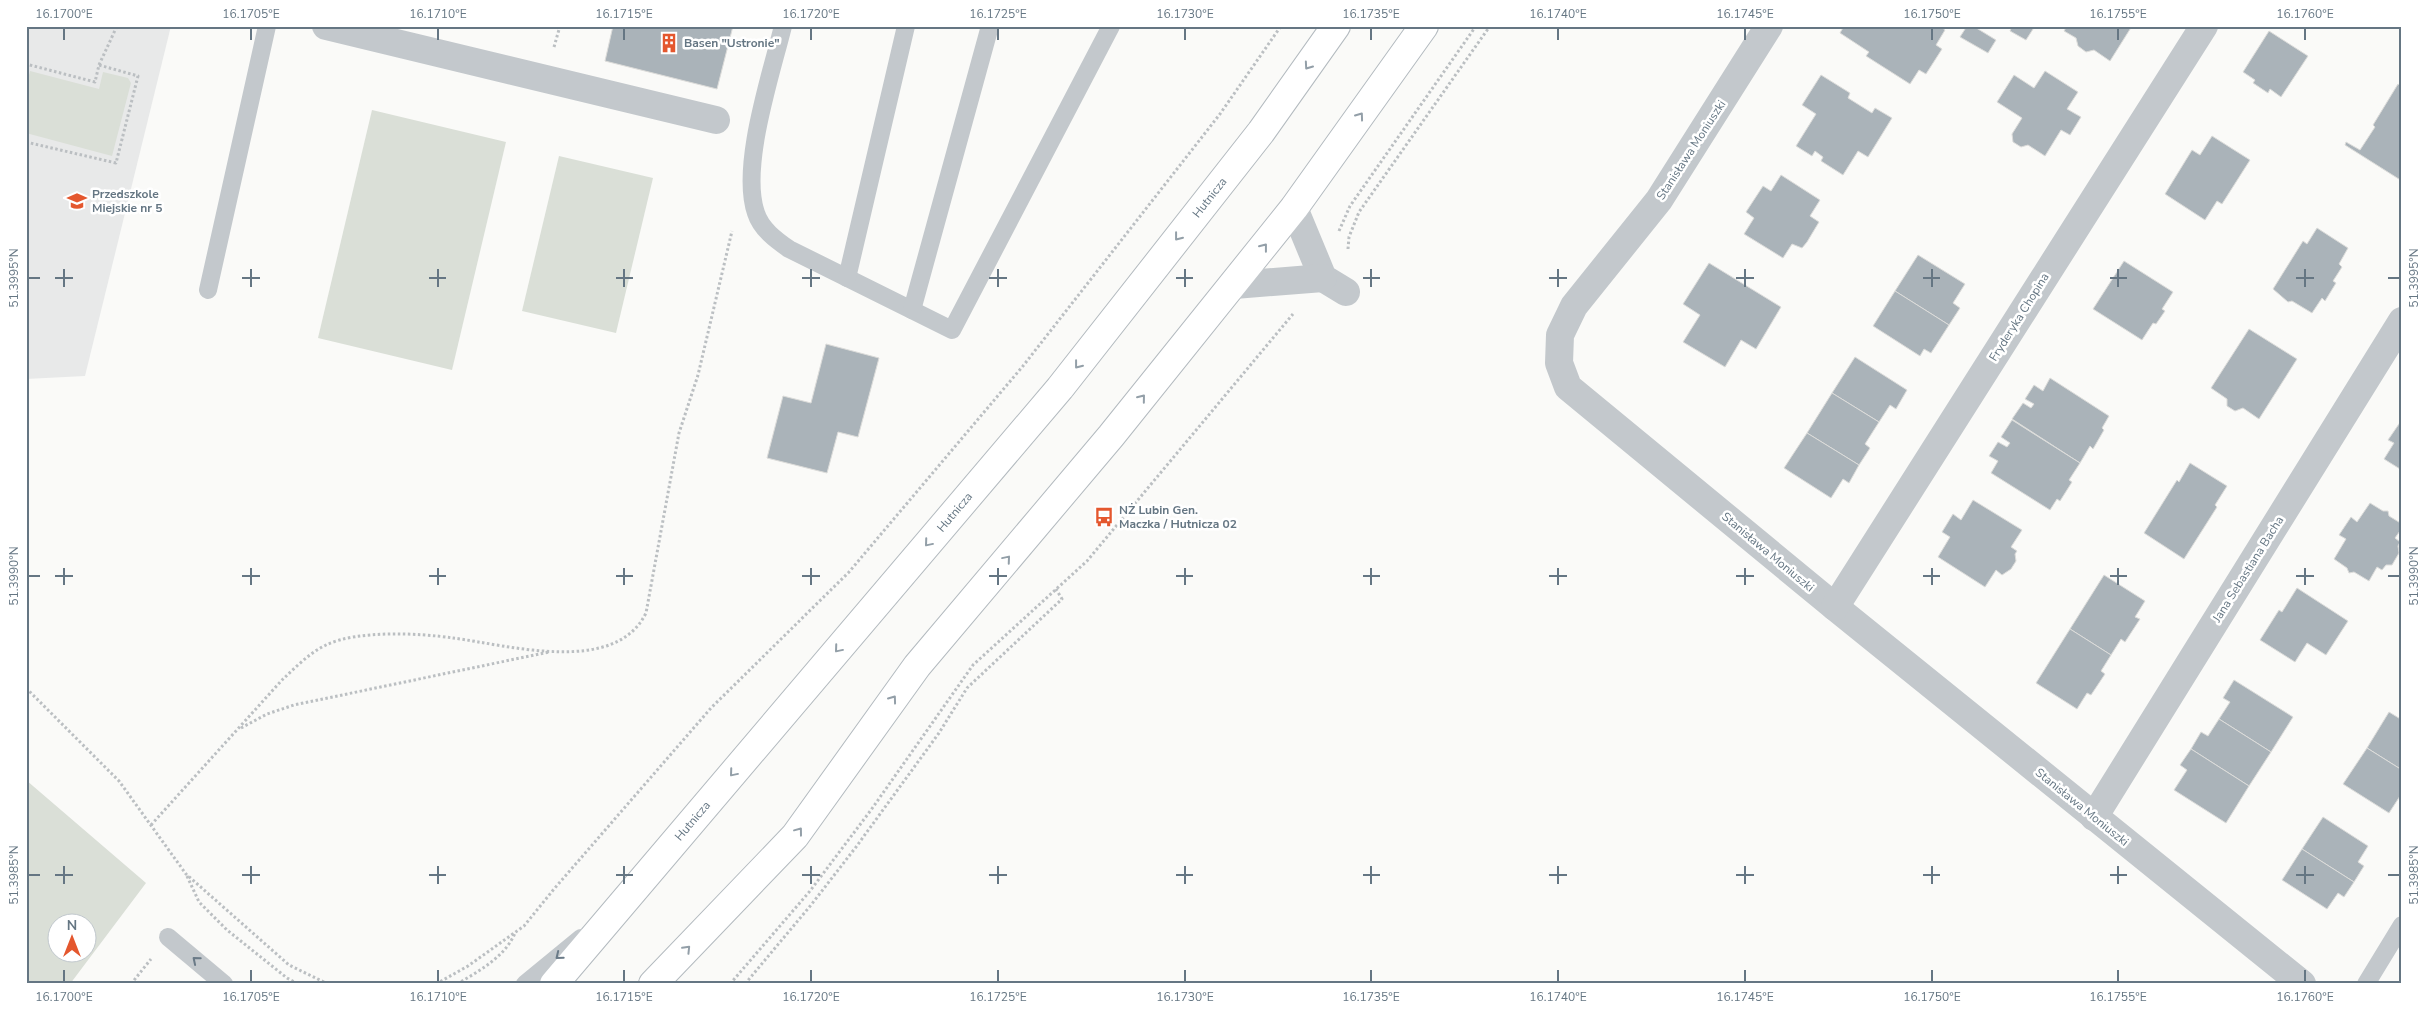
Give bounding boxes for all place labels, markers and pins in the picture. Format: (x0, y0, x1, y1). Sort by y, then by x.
building icon: Basen "Ustronie" (658, 32, 680, 54)
place label: Basen "Ustronie" (684, 35, 780, 51)
place label: Przedszkole Miejskie nr 5 (92, 186, 162, 216)
school or university icon: Przedszkole Miejskie nr 5 (66, 190, 88, 212)
place label: NŻ Lubin Gen. Maczka / Hutnicza 02 (1119, 502, 1237, 532)
bus stop icon: NŻ Lubin Gen. Maczka / Hutnicza 02 (1093, 506, 1115, 528)

